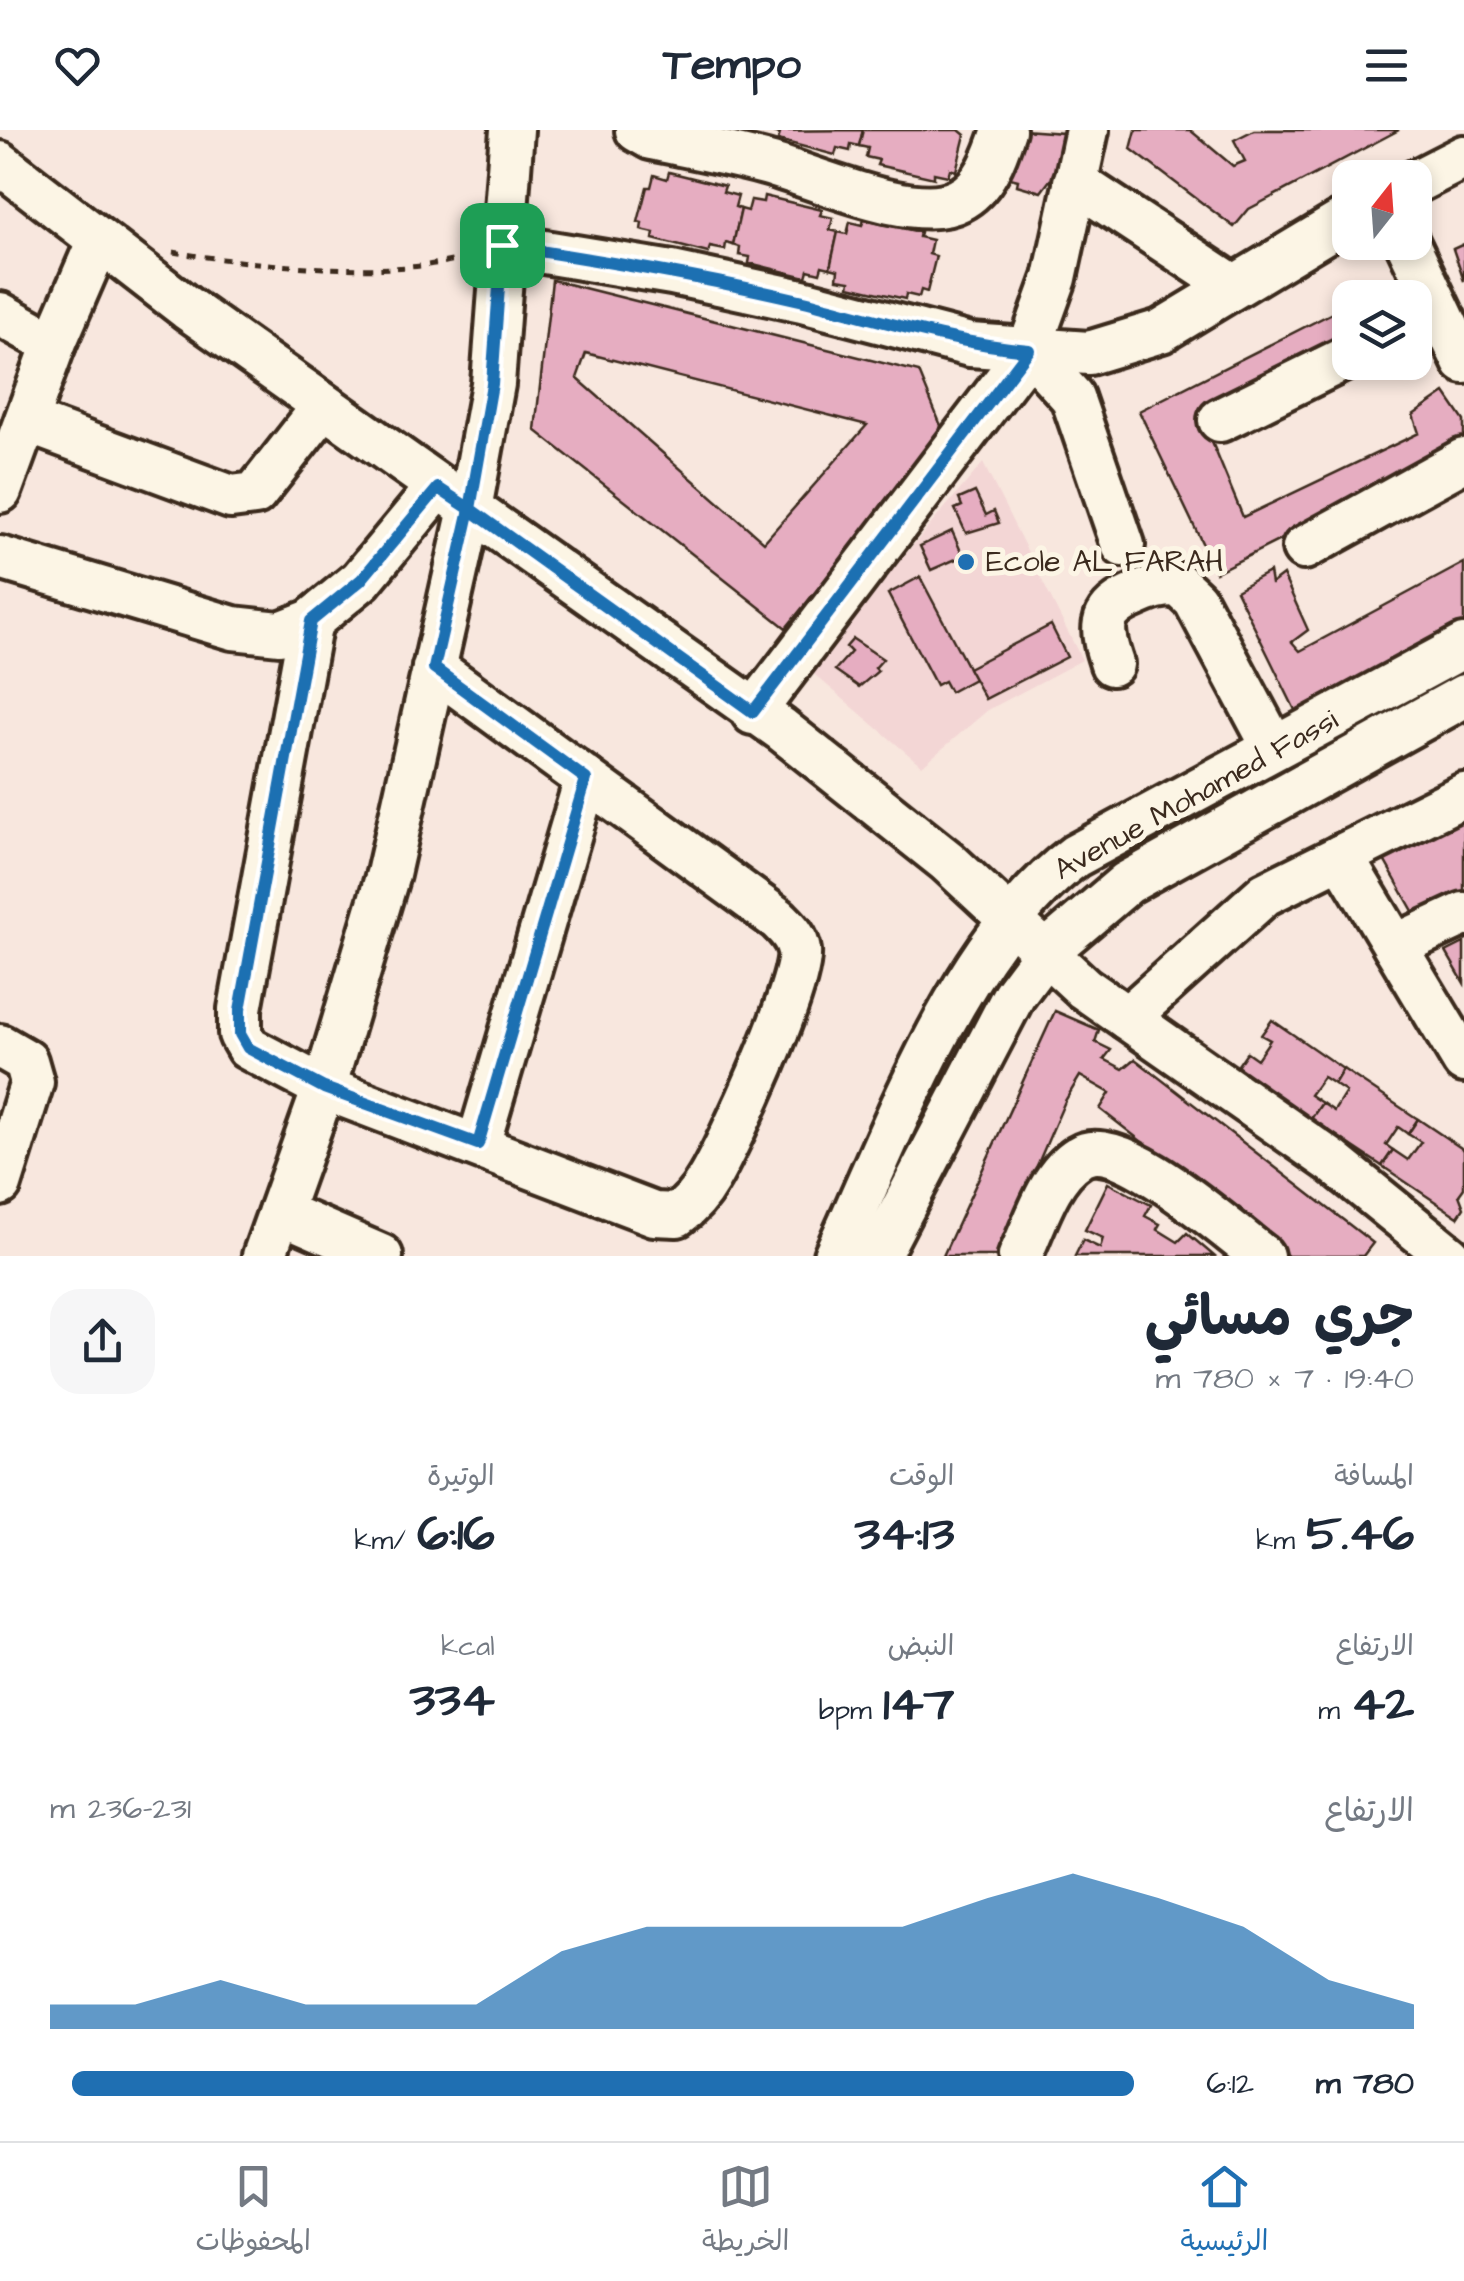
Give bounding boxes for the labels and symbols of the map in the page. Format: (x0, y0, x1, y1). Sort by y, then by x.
north arrow (1332, 160, 1432, 260)
pin (460, 203, 545, 288)
place label: Ecole AL FARAH (986, 541, 1223, 583)
marker: Ecole AL FARAH (955, 551, 977, 573)
street label: Avenue Mohamed Fassi (1046, 699, 1346, 891)

